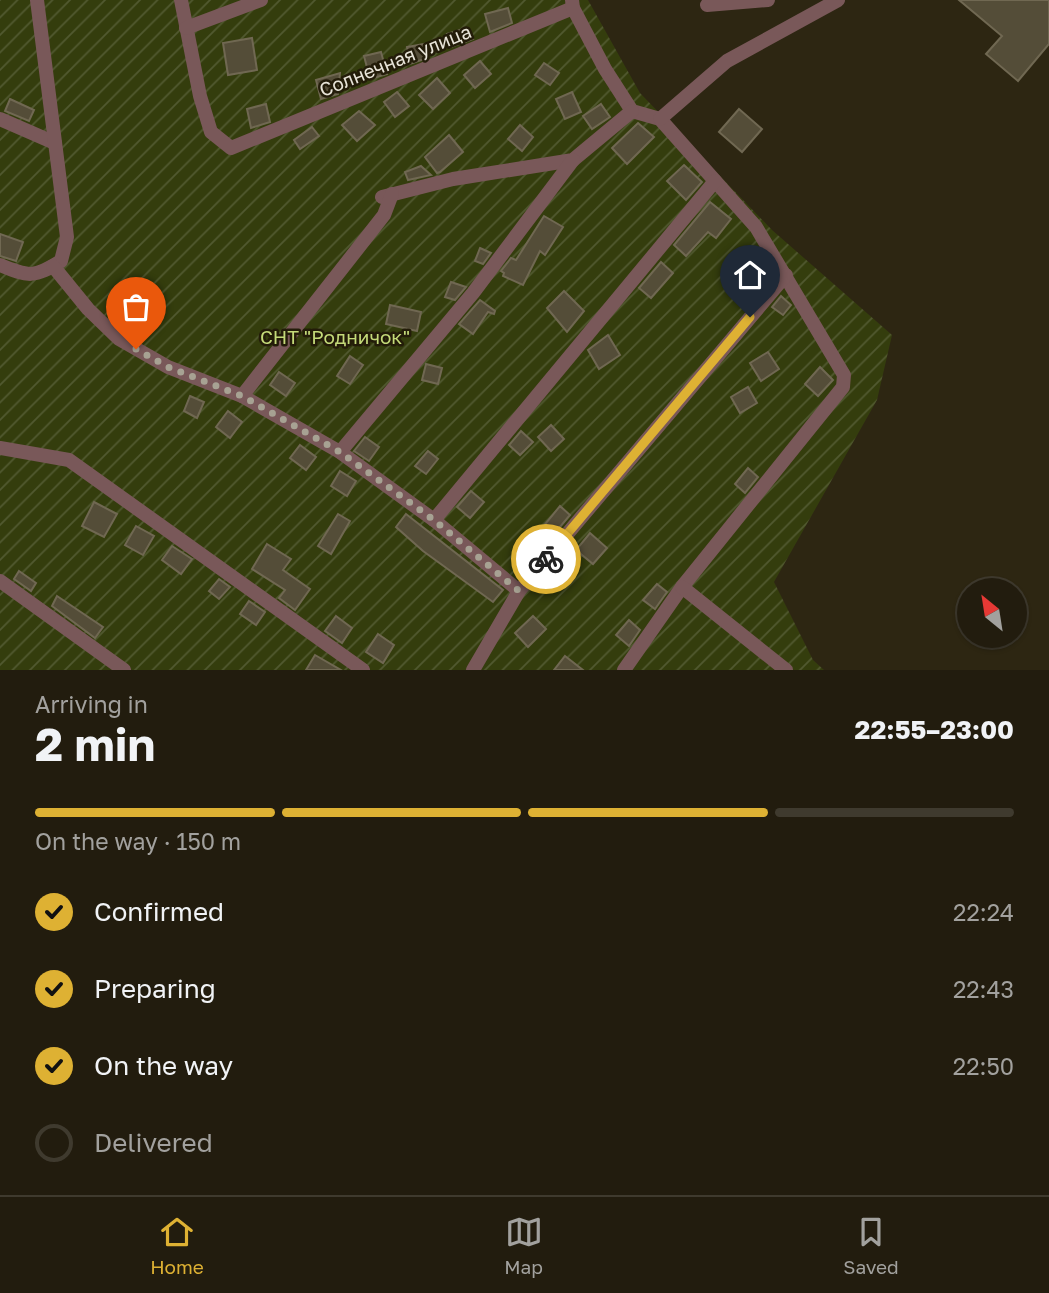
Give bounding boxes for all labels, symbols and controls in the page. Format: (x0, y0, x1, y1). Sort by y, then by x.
street label: Солнечная улица (316, 19, 474, 101)
pin (720, 245, 780, 317)
icon: home (731, 256, 769, 294)
pin (106, 277, 166, 349)
icon: bag (117, 288, 155, 326)
park label: СНТ "Родничок" (260, 325, 410, 348)
courier (511, 524, 581, 594)
icon: bike (527, 540, 565, 578)
north arrow (957, 578, 1027, 648)
map controls (957, 578, 1027, 648)
text: Arriving in (35, 690, 148, 718)
text: 22:55–23:00 (855, 714, 1014, 745)
text: 2 min (35, 716, 155, 771)
text: On the way · 150 m (35, 827, 241, 855)
icon: check (35, 893, 73, 931)
text: Confirmed (94, 896, 224, 927)
text: 22:24 (953, 898, 1014, 926)
icon: check (35, 970, 73, 1008)
text: Preparing (94, 973, 216, 1004)
text: 22:43 (953, 975, 1014, 1003)
icon: check (35, 1047, 73, 1085)
text: On the way (94, 1050, 233, 1081)
text: 22:50 (953, 1052, 1014, 1080)
text: Delivered (94, 1127, 213, 1158)
tab: Home (150, 1213, 204, 1278)
tab: Map (504, 1213, 543, 1278)
tab: Saved (843, 1213, 899, 1278)

